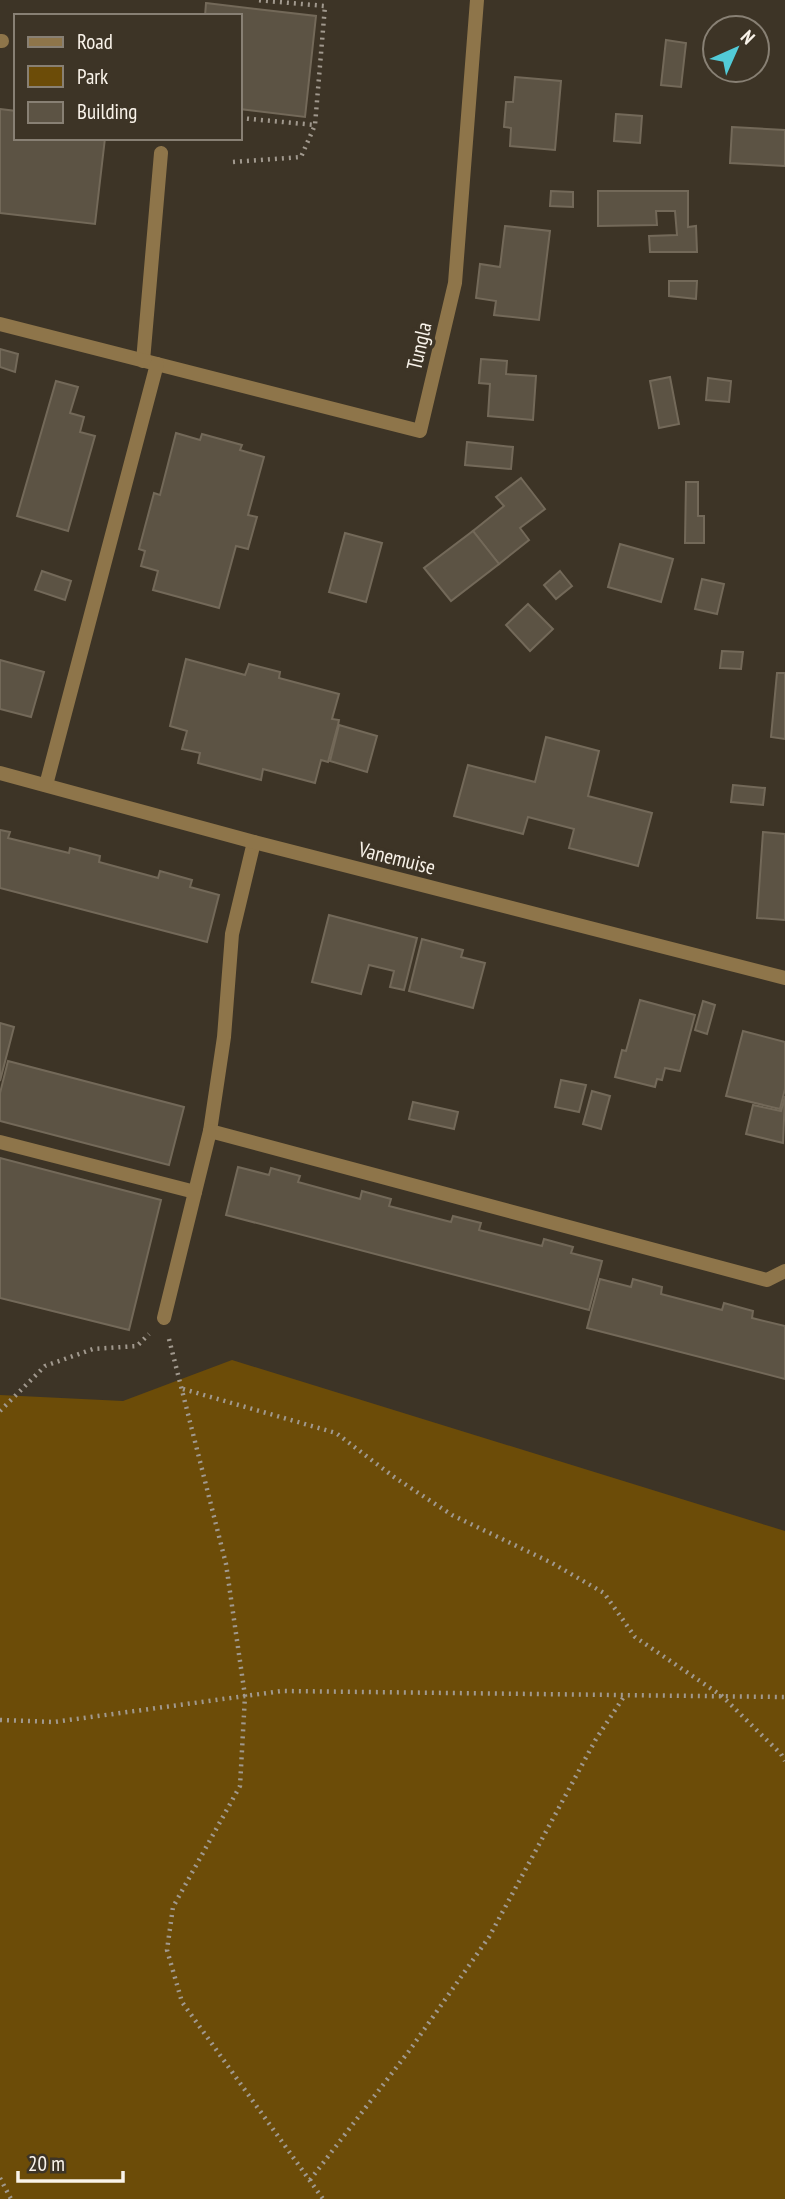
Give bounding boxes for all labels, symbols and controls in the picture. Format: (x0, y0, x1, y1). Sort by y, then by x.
legend (14, 14, 242, 140)
north arrow (701, 14, 771, 84)
text: N (736, 25, 760, 49)
text: Road (77, 28, 113, 55)
text: Park (77, 63, 108, 90)
text: Building (77, 98, 137, 125)
street label: Tungla (400, 319, 438, 373)
street label: Vanemuise (355, 835, 438, 881)
scale bar (18, 2140, 122, 2184)
text: 20 m (28, 2150, 65, 2177)

